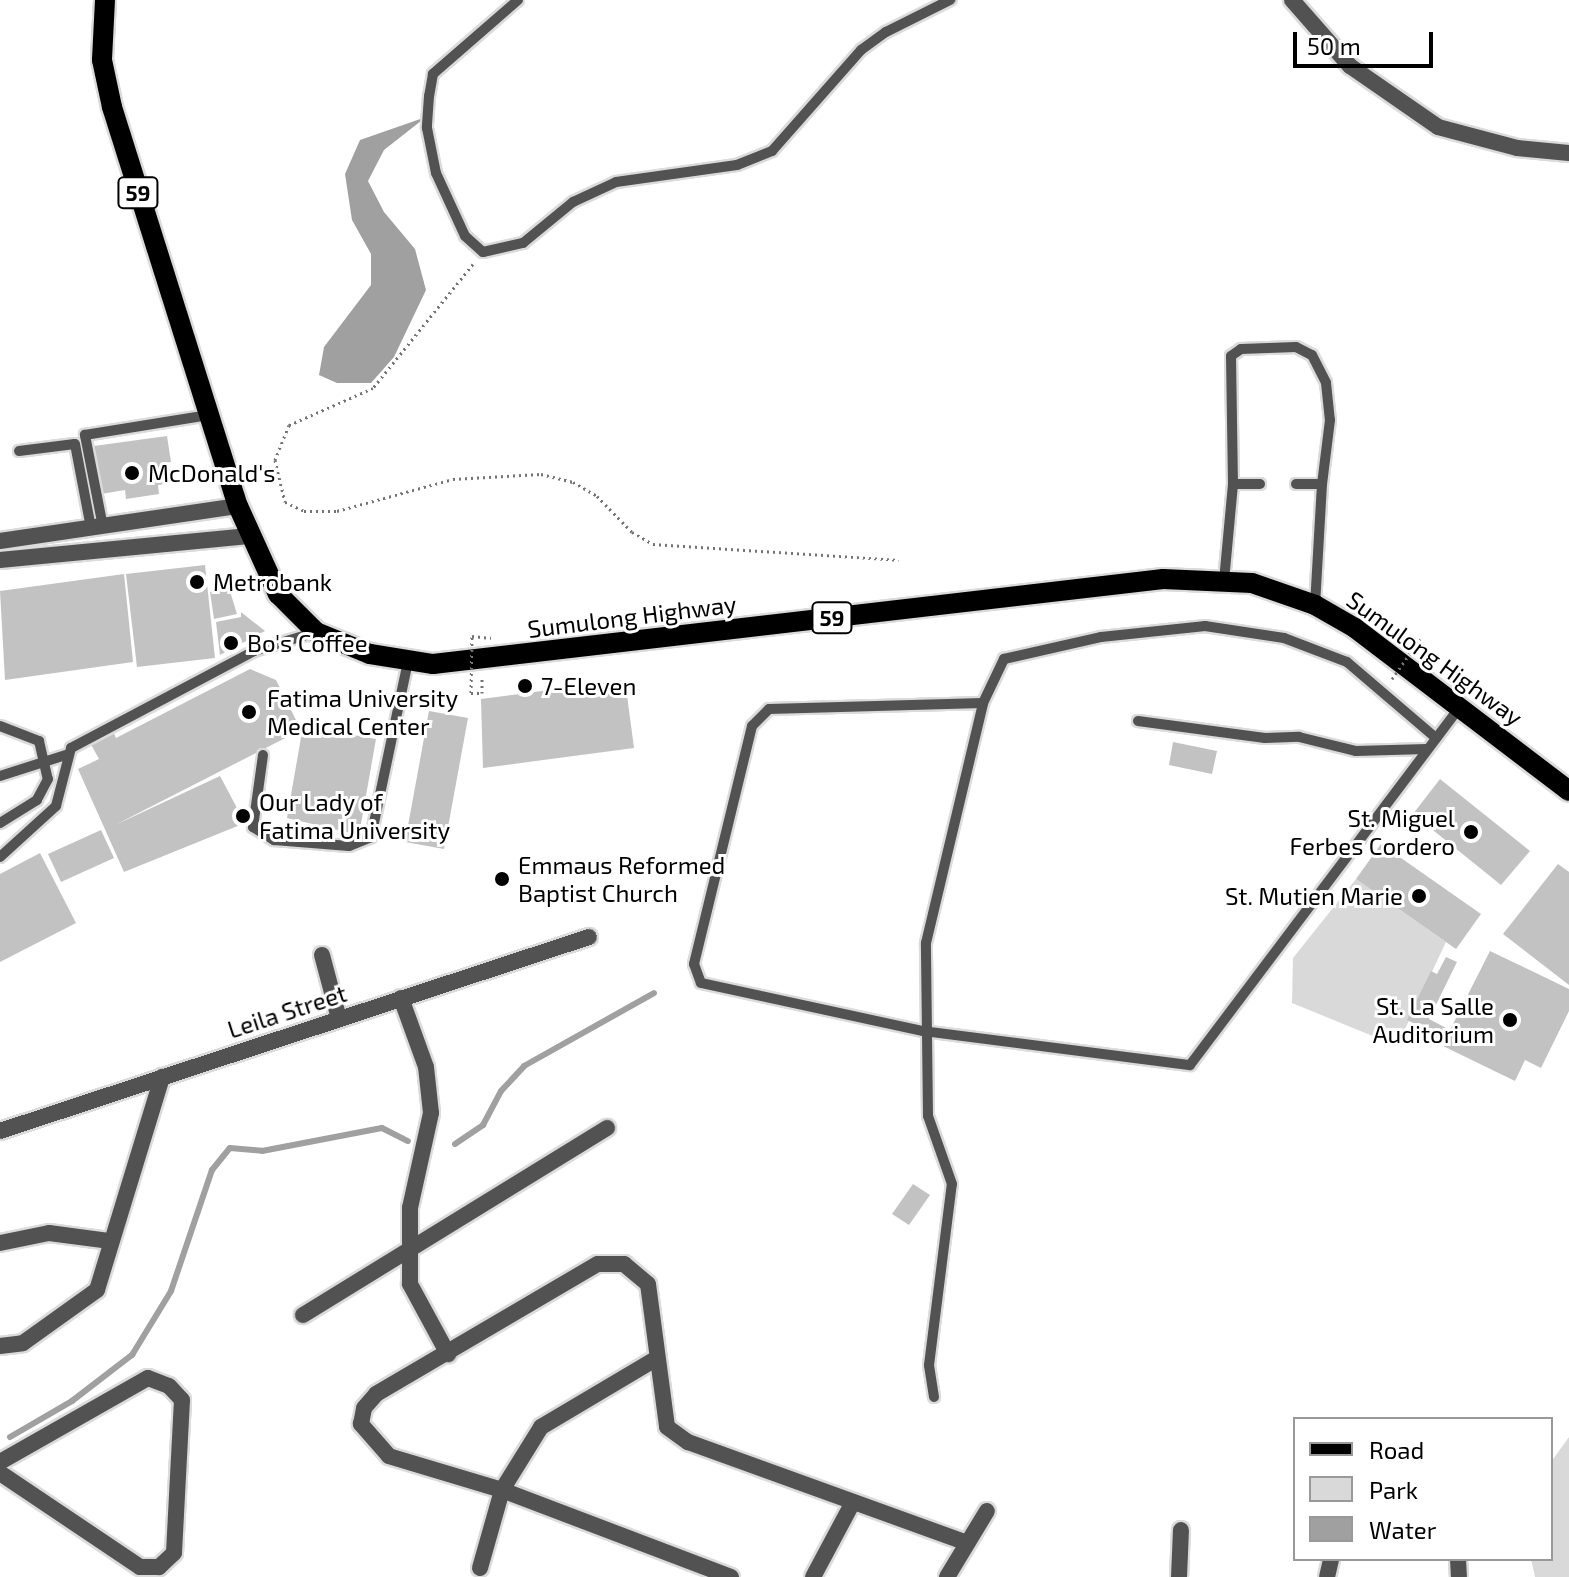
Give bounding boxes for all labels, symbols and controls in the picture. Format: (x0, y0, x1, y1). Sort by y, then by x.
scale bar (1297, 16, 1437, 66)
text: 50 m (1307, 31, 1361, 60)
road number: 59 (116, 175, 160, 211)
place label: McDonald's (148, 459, 276, 487)
marker: McDonald's (123, 464, 141, 482)
place label: Metrobank (213, 568, 332, 596)
marker: Metrobank (188, 573, 206, 591)
street label: Sumulong Highway (1342, 585, 1528, 731)
street label: Sumulong Highway (526, 589, 738, 643)
road number: 59 (810, 600, 854, 636)
place label: Bo's Coffee (247, 629, 368, 657)
marker: Bo's Coffee (222, 634, 240, 652)
place label: 7-Eleven (541, 672, 636, 700)
marker: 7-Eleven (516, 677, 534, 695)
place label: Fatima University Medical Center (267, 684, 458, 740)
marker: Fatima University Medical Center (238, 701, 260, 723)
place label: Our Lady of Fatima University (259, 788, 450, 844)
place label: St. Miguel Ferbes Cordero (1290, 804, 1455, 860)
marker: Our Lady of Fatima University (234, 807, 252, 825)
marker: St. Miguel Ferbes Cordero (1462, 823, 1480, 841)
place label: Emmaus Reformed Baptist Church (518, 851, 725, 907)
marker: Emmaus Reformed Baptist Church (493, 870, 511, 888)
place label: St. Mutien Marie (1225, 882, 1403, 910)
marker: St. Mutien Marie (1410, 887, 1428, 905)
street label: Leila Street (224, 978, 350, 1044)
place label: St. La Salle Auditorium (1373, 992, 1494, 1048)
marker: St. La Salle Auditorium (1501, 1011, 1519, 1029)
legend (1293, 1417, 1553, 1561)
text: Road (1369, 1435, 1424, 1464)
text: Park (1369, 1475, 1418, 1504)
text: Water (1369, 1515, 1436, 1544)

